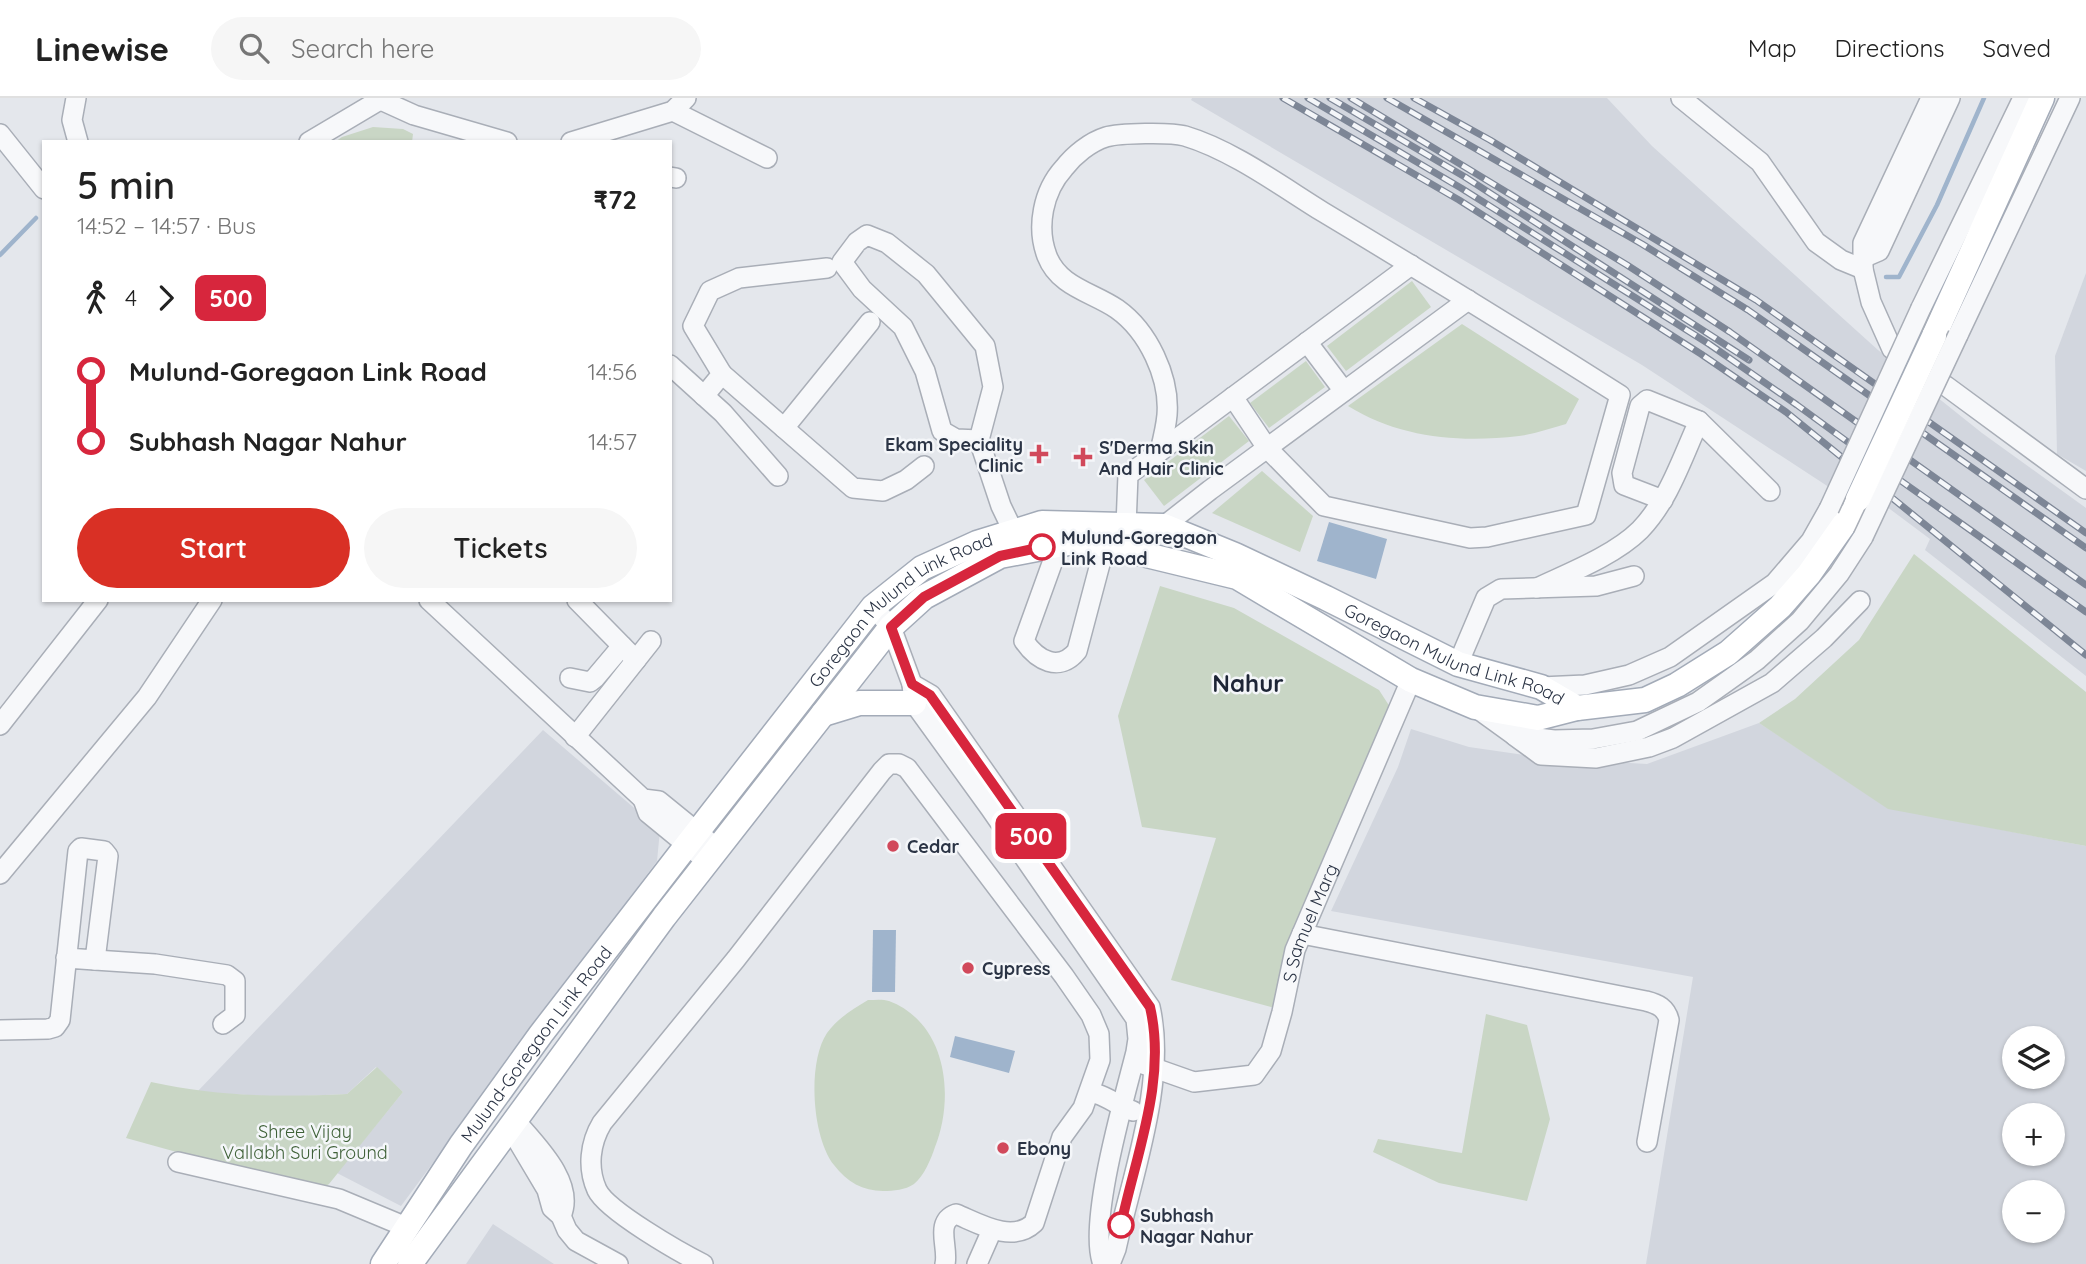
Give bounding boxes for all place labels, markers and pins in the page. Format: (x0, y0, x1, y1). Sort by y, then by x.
place label: Ekam Speciality Clinic (885, 433, 1023, 477)
place label: S'Derma Skin And Hair Clinic (1099, 436, 1224, 480)
marker: Ekam Speciality Clinic (1029, 444, 1049, 464)
marker: S'Derma Skin And Hair Clinic (1073, 447, 1093, 467)
place label: Mulund-Goregaon Link Road (1061, 526, 1217, 570)
marker: Mulund-Goregaon Link Road (1029, 534, 1055, 560)
place label: Cedar (907, 835, 960, 858)
marker: Cedar (885, 838, 901, 854)
place label: Cypress (982, 957, 1051, 980)
marker: Cypress (960, 960, 976, 976)
place label: Ebony (1017, 1137, 1071, 1160)
marker: Ebony (995, 1140, 1011, 1156)
place label: Subhash Nagar Nahur (1140, 1204, 1254, 1248)
marker: Subhash Nagar Nahur (1108, 1212, 1134, 1238)

